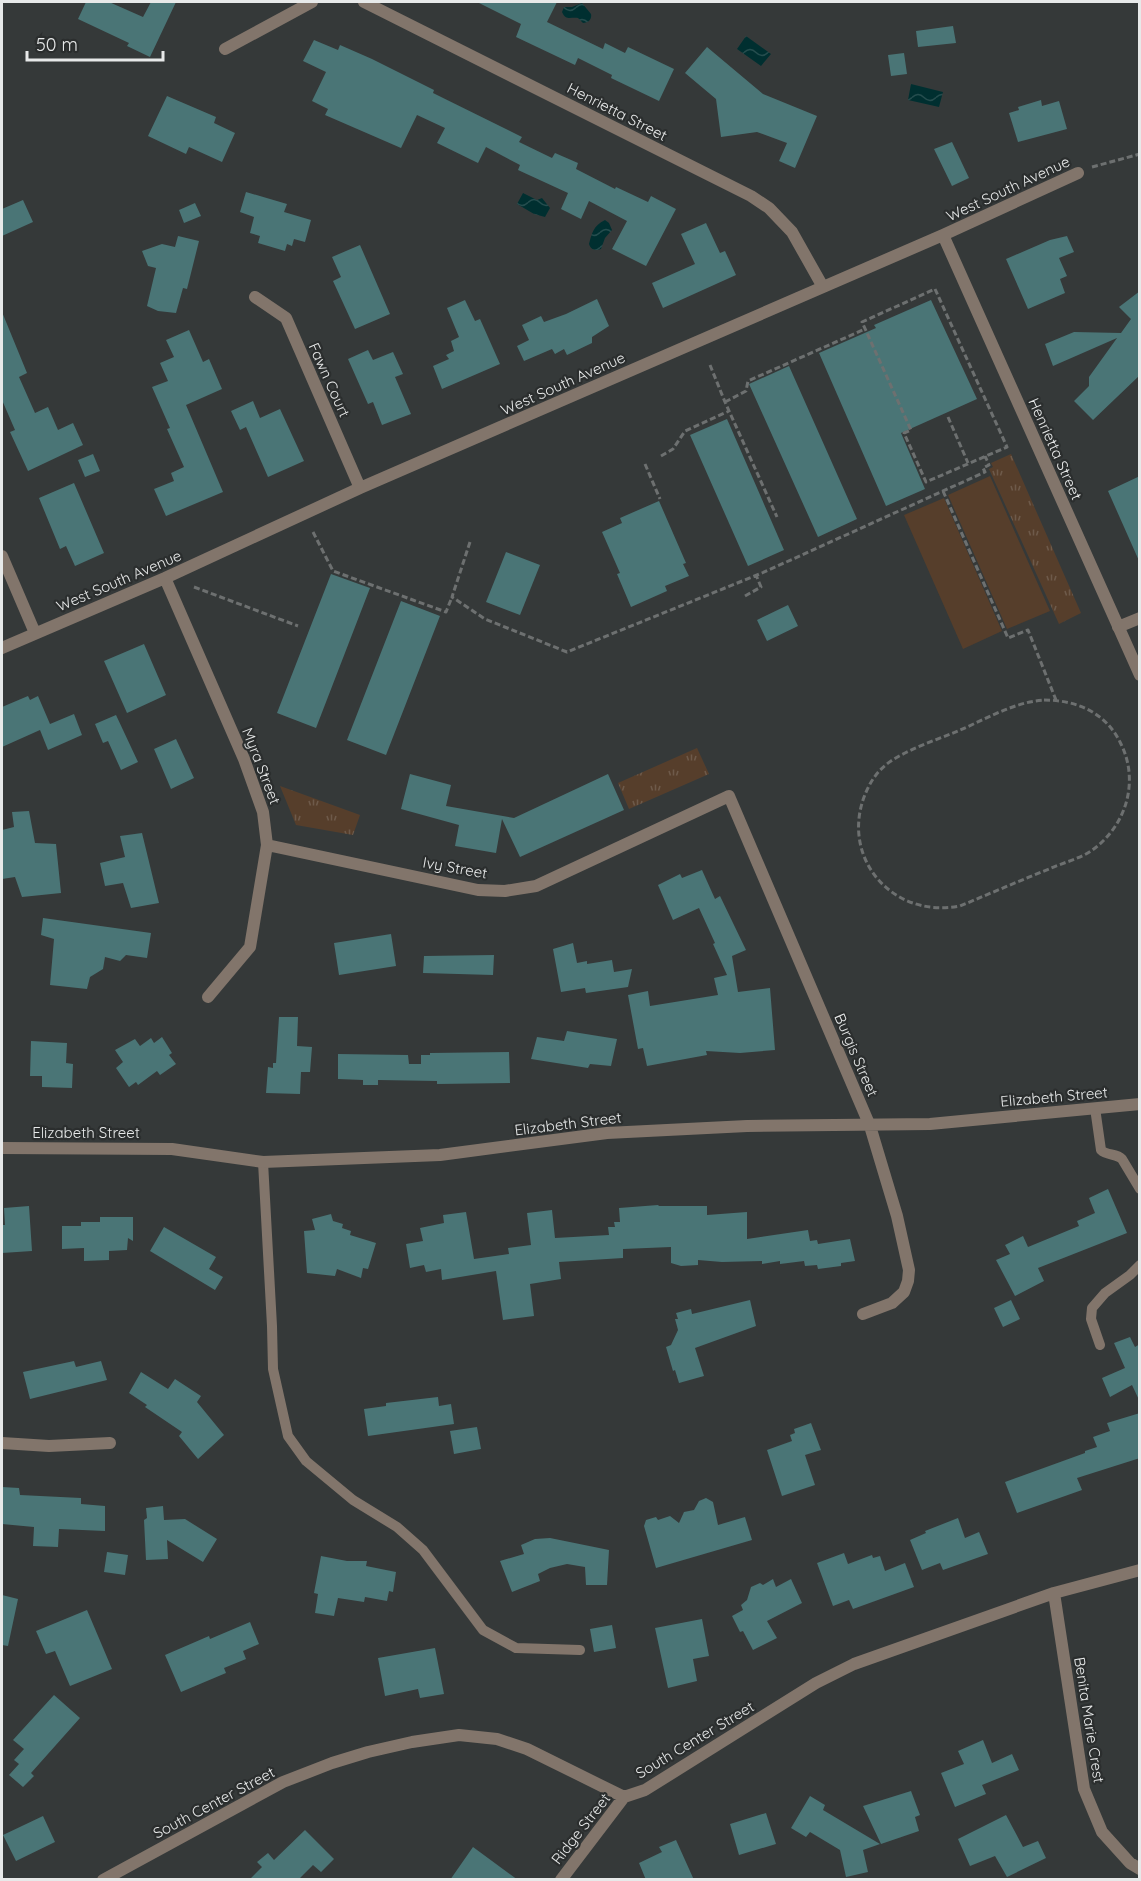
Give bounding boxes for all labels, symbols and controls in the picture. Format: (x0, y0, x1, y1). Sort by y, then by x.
scale bar (27, 24, 164, 62)
text: 50 m (36, 33, 78, 56)
street label: Henrietta Street (564, 78, 670, 145)
street label: West South Avenue (943, 152, 1073, 225)
street label: Fawn Court (305, 340, 354, 420)
street label: West South Avenue (498, 348, 628, 419)
street label: Henrietta Street (1024, 395, 1086, 503)
street label: West South Avenue (53, 546, 184, 615)
street label: Myra Street (238, 725, 285, 807)
street label: Ivy Street (421, 852, 489, 883)
street label: Burgis Street (830, 1010, 883, 1099)
street label: Elizabeth Street (999, 1082, 1108, 1111)
street label: Elizabeth Street (513, 1108, 623, 1139)
street label: Elizabeth Street (32, 1123, 140, 1142)
street label: Benita Marie Crest (1070, 1656, 1109, 1784)
street label: South Center Street (632, 1697, 758, 1782)
street label: South Center Street (150, 1762, 278, 1843)
street label: Ridge Street (547, 1789, 614, 1868)

